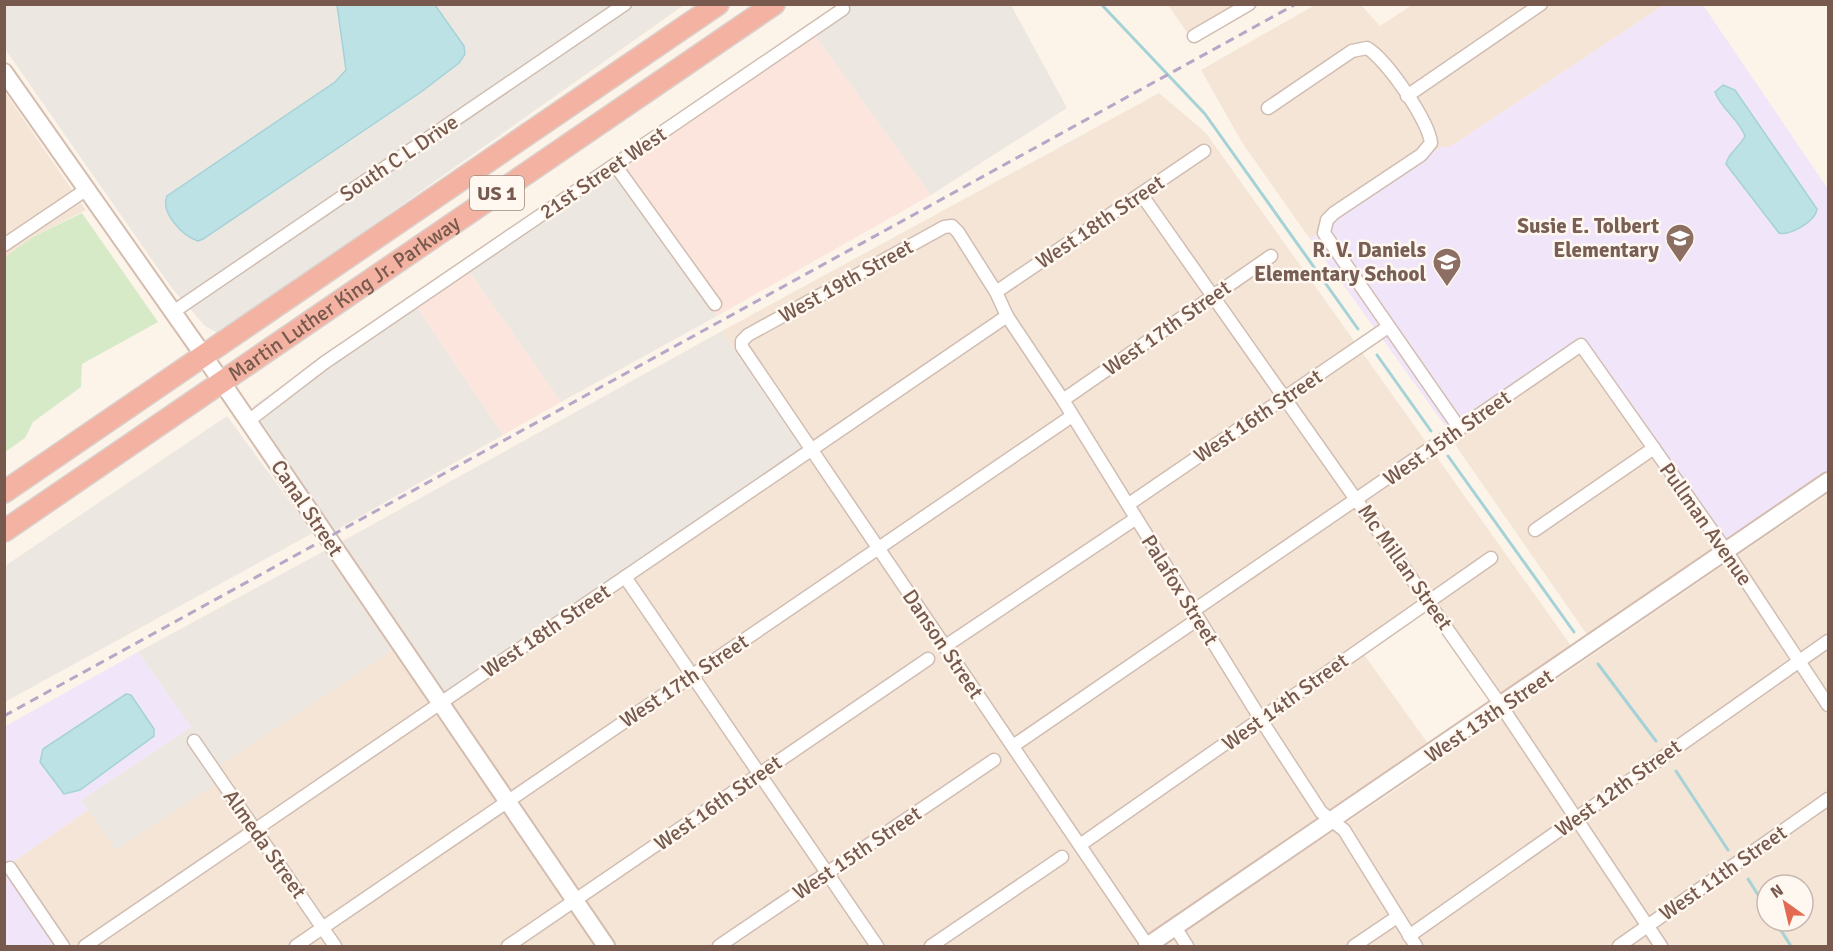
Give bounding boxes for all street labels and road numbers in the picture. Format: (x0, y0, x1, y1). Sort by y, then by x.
street label: South C L Drive (335, 109, 463, 207)
street label: 21st Street West (535, 121, 671, 225)
street label: West 18th Street (1031, 169, 1169, 275)
road number: US 1 (470, 176, 524, 210)
street label: Martin Luther King Jr. Parkway (223, 210, 465, 387)
street label: West 19th Street (774, 233, 918, 329)
street label: West 17th Street (1098, 274, 1236, 382)
street label: West 16th Street (1189, 363, 1327, 469)
street label: West 15th Street (1378, 384, 1516, 492)
street label: Canal Street (265, 455, 349, 561)
street label: Pullman Avenue (1654, 457, 1758, 591)
street label: Mc Millan Street (1352, 499, 1458, 635)
street label: Palafox Street (1136, 530, 1224, 650)
street label: West 18th Street (477, 578, 615, 684)
street label: Danson Street (897, 584, 989, 704)
street label: West 17th Street (615, 628, 753, 734)
street label: West 14th Street (1217, 648, 1353, 756)
street label: West 13th Street (1420, 663, 1558, 769)
street label: West 12th Street (1550, 734, 1686, 842)
street label: West 16th Street (649, 749, 787, 857)
street label: Almeda Street (218, 784, 312, 904)
street label: West 15th Street (788, 800, 926, 906)
street label: West 11th Street (1654, 819, 1792, 927)

